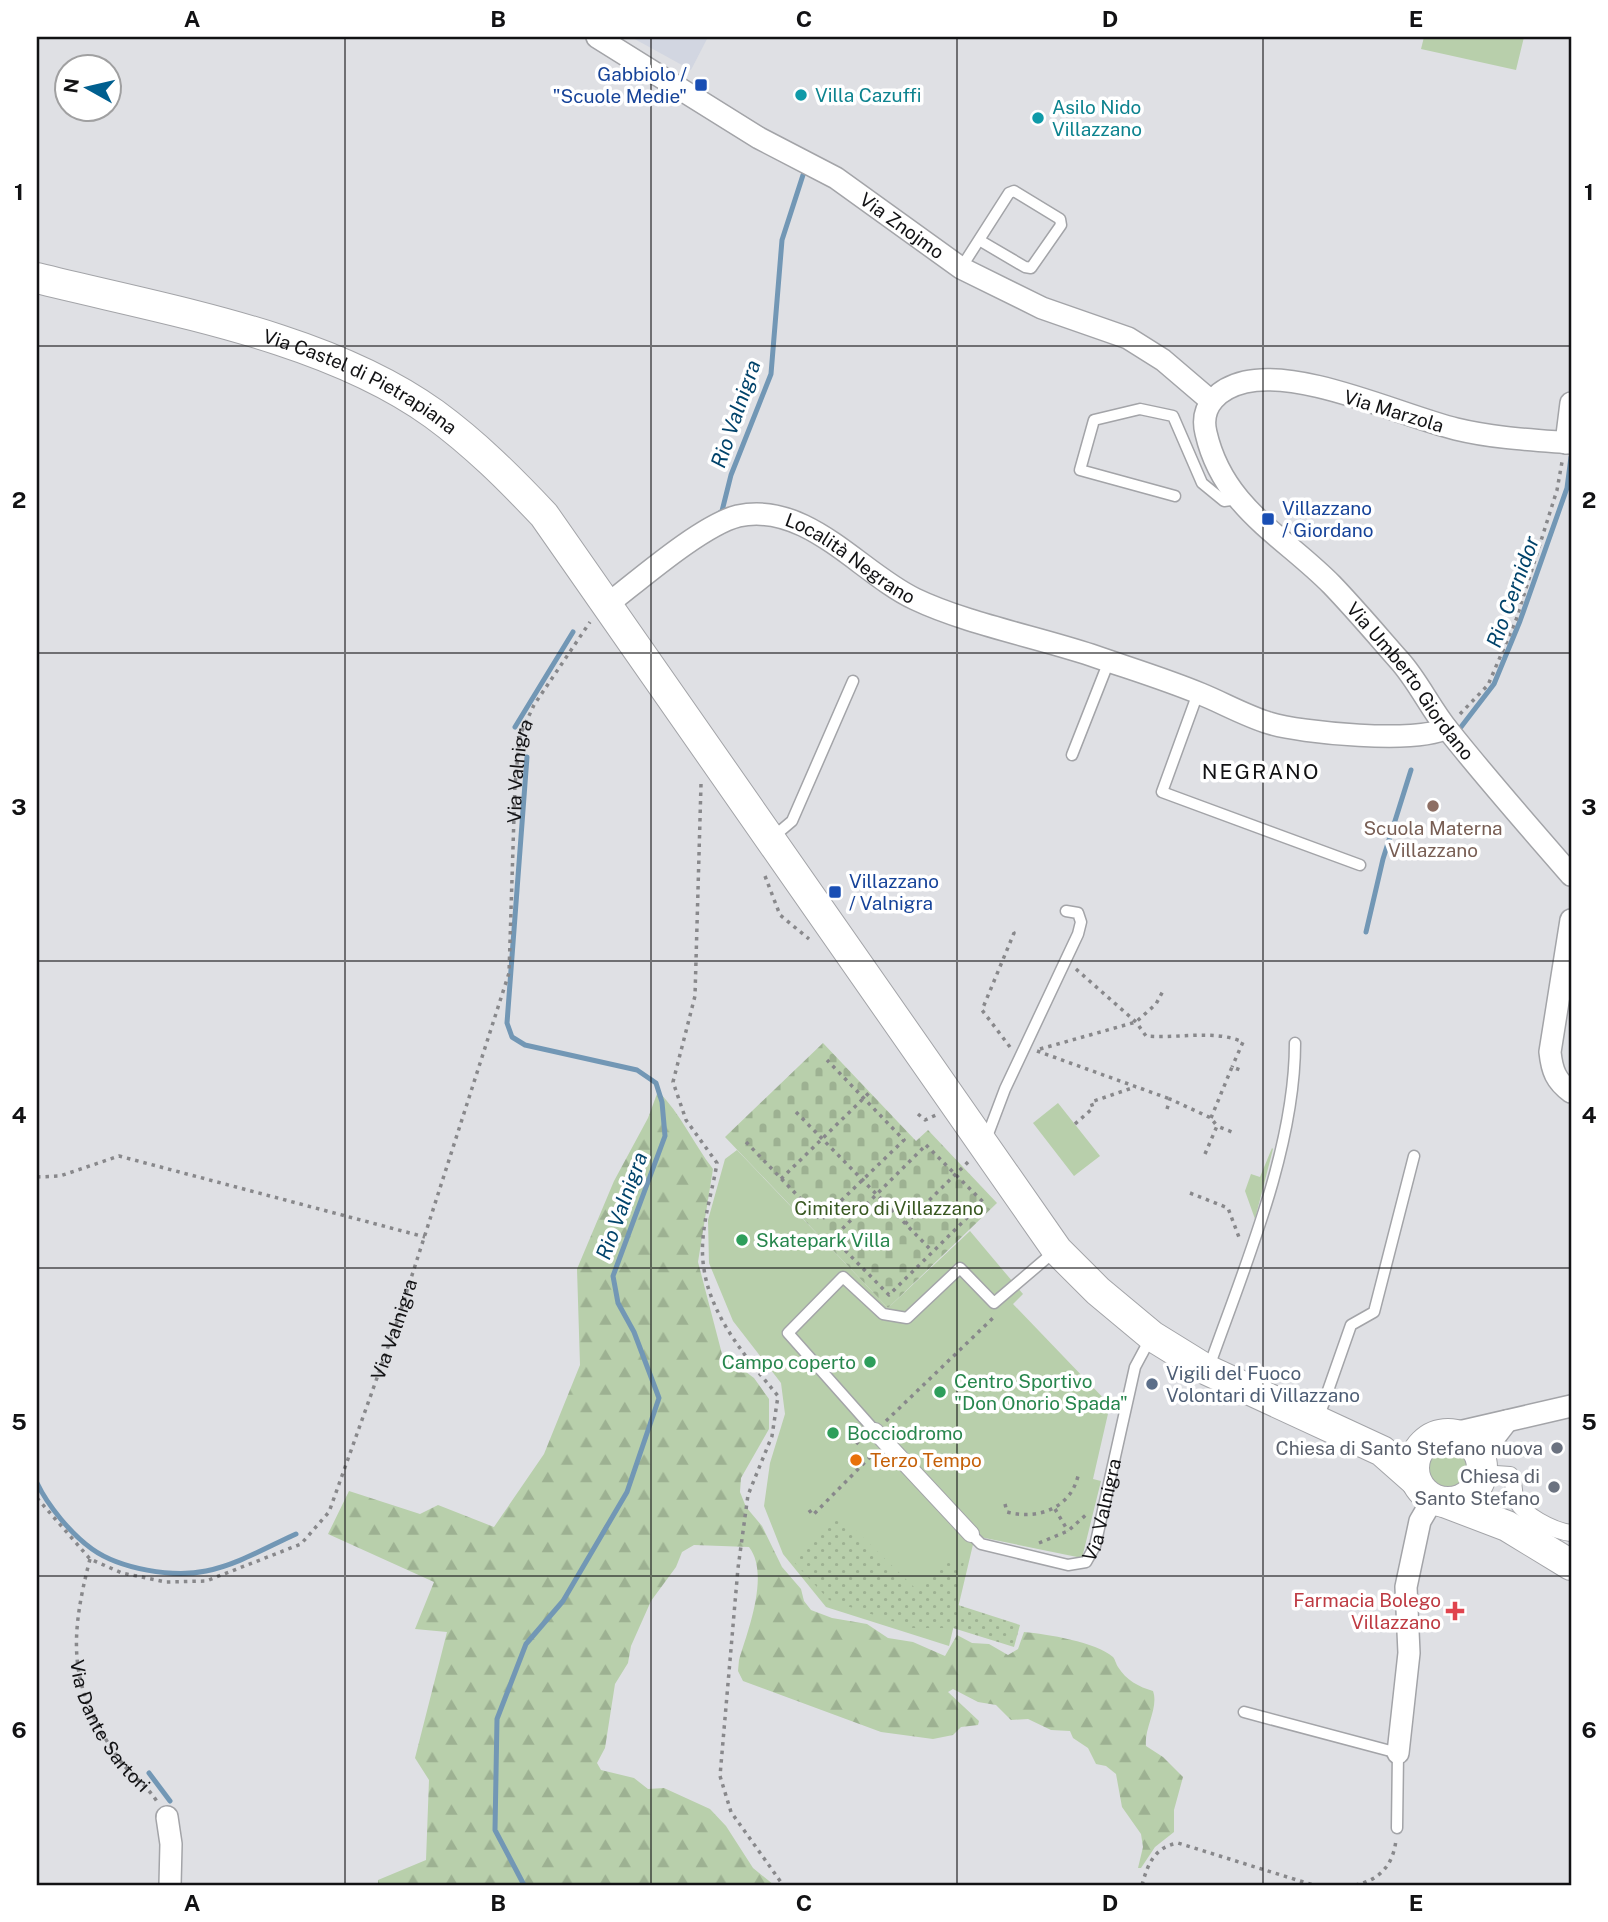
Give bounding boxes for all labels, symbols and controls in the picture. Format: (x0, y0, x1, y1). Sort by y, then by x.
text: A (184, 5, 201, 32)
text: B (490, 5, 506, 32)
text: C (796, 5, 812, 32)
text: D (1102, 5, 1118, 32)
text: E (1409, 5, 1423, 32)
north arrow (52, 52, 122, 122)
place label: Gabbiolo / "Scuole Medie" (552, 63, 687, 107)
text: N (59, 77, 83, 95)
marker: Gabbiolo / "Scuole Medie" (693, 77, 709, 93)
place label: Villa Cazuffi (815, 84, 922, 106)
marker: Villa Cazuffi (793, 87, 809, 103)
place label: Asilo Nido Villazzano (1052, 96, 1142, 140)
marker: Asilo Nido Villazzano (1030, 110, 1046, 126)
text: 1 (14, 178, 24, 205)
text: 1 (1584, 178, 1594, 205)
street label: Via Znojmo (856, 188, 948, 263)
street label: Via Castel di Pietrapiana (260, 324, 461, 438)
water label: Rio Valnigra (705, 357, 766, 471)
street label: Via Marzola (1341, 385, 1447, 437)
text: 2 (12, 486, 26, 513)
text: 2 (1582, 486, 1596, 513)
place label: Villazzano / Giordano (1282, 497, 1373, 541)
street label: Località Negrano (782, 508, 919, 608)
marker: Villazzano / Giordano (1260, 511, 1276, 527)
water label: Rio Cernidor (1481, 532, 1545, 651)
street label: Via Umberto Giordano (1342, 597, 1479, 764)
street label: Via Valnigra (503, 715, 537, 824)
district label: NEGRANO (1202, 759, 1320, 784)
text: 3 (11, 793, 27, 820)
text: 3 (1581, 793, 1597, 820)
marker: Scuola Materna Villazzano (1425, 798, 1441, 814)
place label: Scuola Materna Villazzano (1363, 817, 1503, 861)
place label: Villazzano / Valnigra (849, 870, 939, 914)
marker: Villazzano / Valnigra (827, 884, 843, 900)
text: 4 (11, 1101, 27, 1128)
text: 4 (1581, 1101, 1597, 1128)
water label: Rio Valnigra (591, 1149, 652, 1263)
park label: Cimitero di Villazzano (794, 1197, 984, 1219)
place label: Skatepark Villa (756, 1229, 890, 1251)
marker: Skatepark Villa (734, 1232, 750, 1248)
street label: Via Valnigra (366, 1276, 421, 1383)
place label: Campo coperto (722, 1351, 856, 1373)
marker: Campo coperto (862, 1354, 878, 1370)
place label: Vigili del Fuoco Volontari di Villazzano (1166, 1362, 1360, 1406)
place label: Centro Sportivo "Don Onorio Spada" (954, 1370, 1128, 1414)
marker: Vigili del Fuoco Volontari di Villazzano (1144, 1376, 1160, 1392)
marker: Centro Sportivo "Don Onorio Spada" (932, 1384, 948, 1400)
text: 5 (11, 1408, 27, 1435)
text: 5 (1581, 1408, 1597, 1435)
place label: Bocciodromo (847, 1422, 963, 1444)
marker: Bocciodromo (825, 1425, 841, 1441)
place label: Chiesa di Santo Stefano nuova (1276, 1437, 1543, 1459)
marker: Chiesa di Santo Stefano nuova (1549, 1440, 1565, 1456)
place label: Terzo Tempo (870, 1449, 982, 1471)
marker: Terzo Tempo (848, 1452, 864, 1468)
street label: Via Valnigra (1078, 1456, 1125, 1565)
place label: Chiesa di Santo Stefano (1414, 1465, 1540, 1509)
marker: Chiesa di Santo Stefano (1546, 1479, 1562, 1495)
place label: Farmacia Bolego Villazzano (1293, 1589, 1441, 1633)
marker: Farmacia Bolego Villazzano (1447, 1603, 1463, 1619)
street label: Via Dante Sartori (66, 1658, 155, 1796)
text: 6 (11, 1716, 27, 1743)
text: 6 (1581, 1716, 1597, 1743)
text: A (184, 1889, 201, 1916)
text: B (490, 1889, 506, 1916)
text: C (796, 1889, 812, 1916)
text: D (1102, 1889, 1118, 1916)
text: E (1409, 1889, 1423, 1916)

